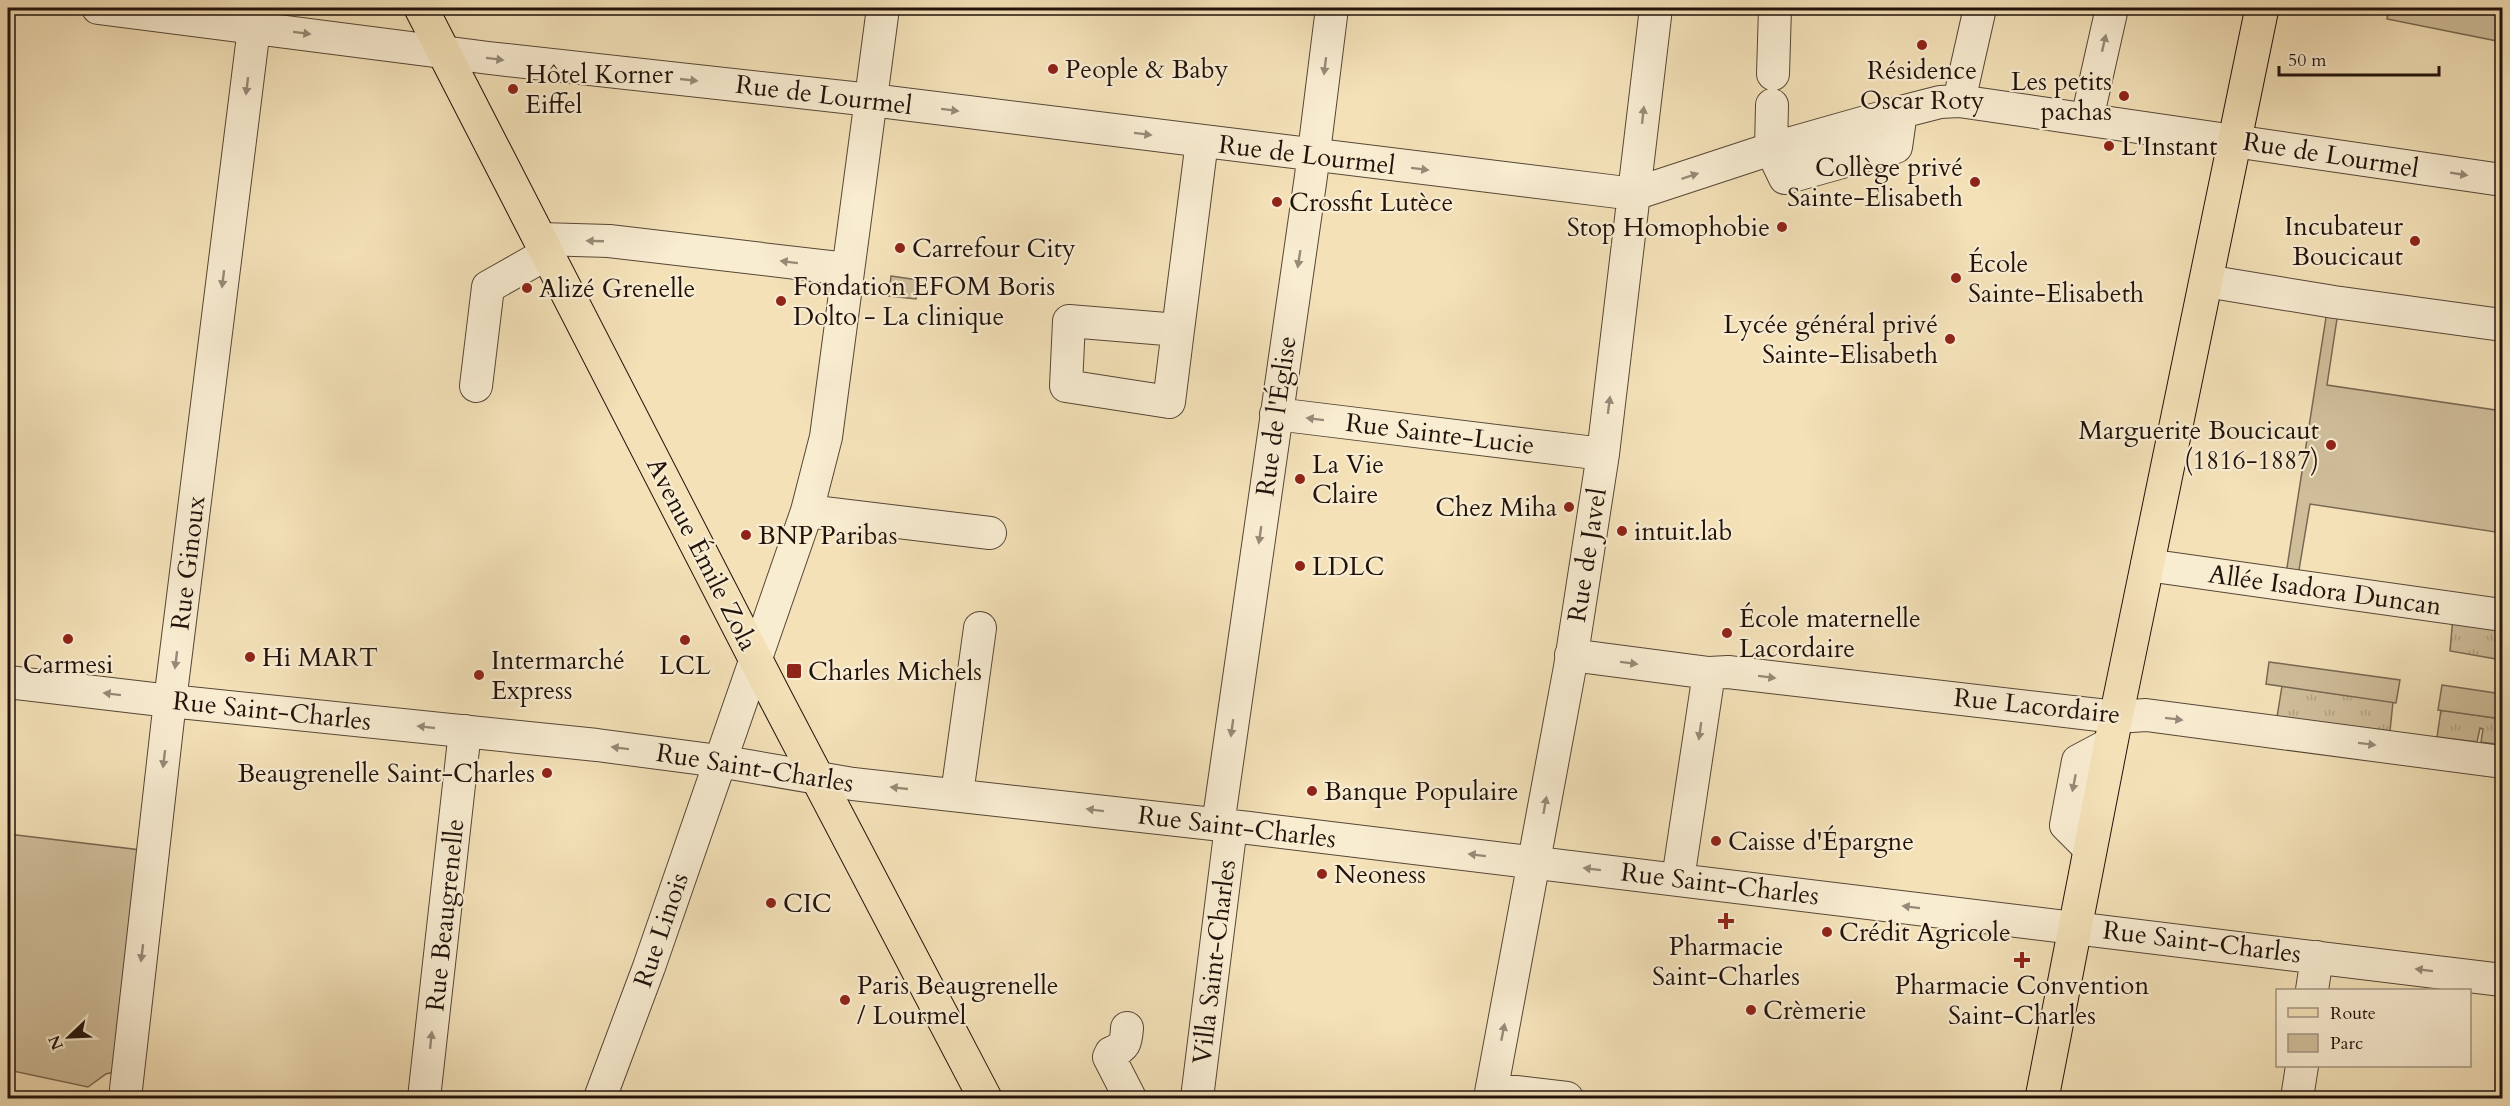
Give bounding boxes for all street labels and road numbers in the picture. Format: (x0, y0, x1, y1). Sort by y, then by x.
street label: Rue de Lourmel (734, 67, 915, 123)
street label: Rue de Lourmel (2241, 124, 2422, 186)
street label: Rue de Lourmel (1217, 127, 1398, 183)
street label: Rue de l'Église (1247, 334, 1305, 498)
street label: Rue Sainte-Lucie (1344, 405, 1536, 463)
street label: Avenue Émile Zola (638, 451, 766, 657)
street label: Rue de Javel (1559, 485, 1615, 625)
street label: Rue Ginoux (162, 494, 214, 632)
street label: Allée Isadora Duncan (2206, 556, 2444, 624)
street label: Rue Lacordaire (1952, 680, 2122, 732)
street label: Rue Saint-Charles (171, 683, 373, 739)
street label: Rue Saint-Charles (654, 735, 856, 801)
street label: Rue Saint-Charles (1136, 797, 1338, 857)
street label: Rue Beaugrenelle (417, 817, 473, 1013)
street label: Rue Saint-Charles (1619, 854, 1821, 914)
street label: Villa Saint-Charles (1184, 858, 1244, 1066)
street label: Rue Linois (625, 868, 697, 992)
street label: Rue Saint-Charles (2101, 912, 2303, 972)

